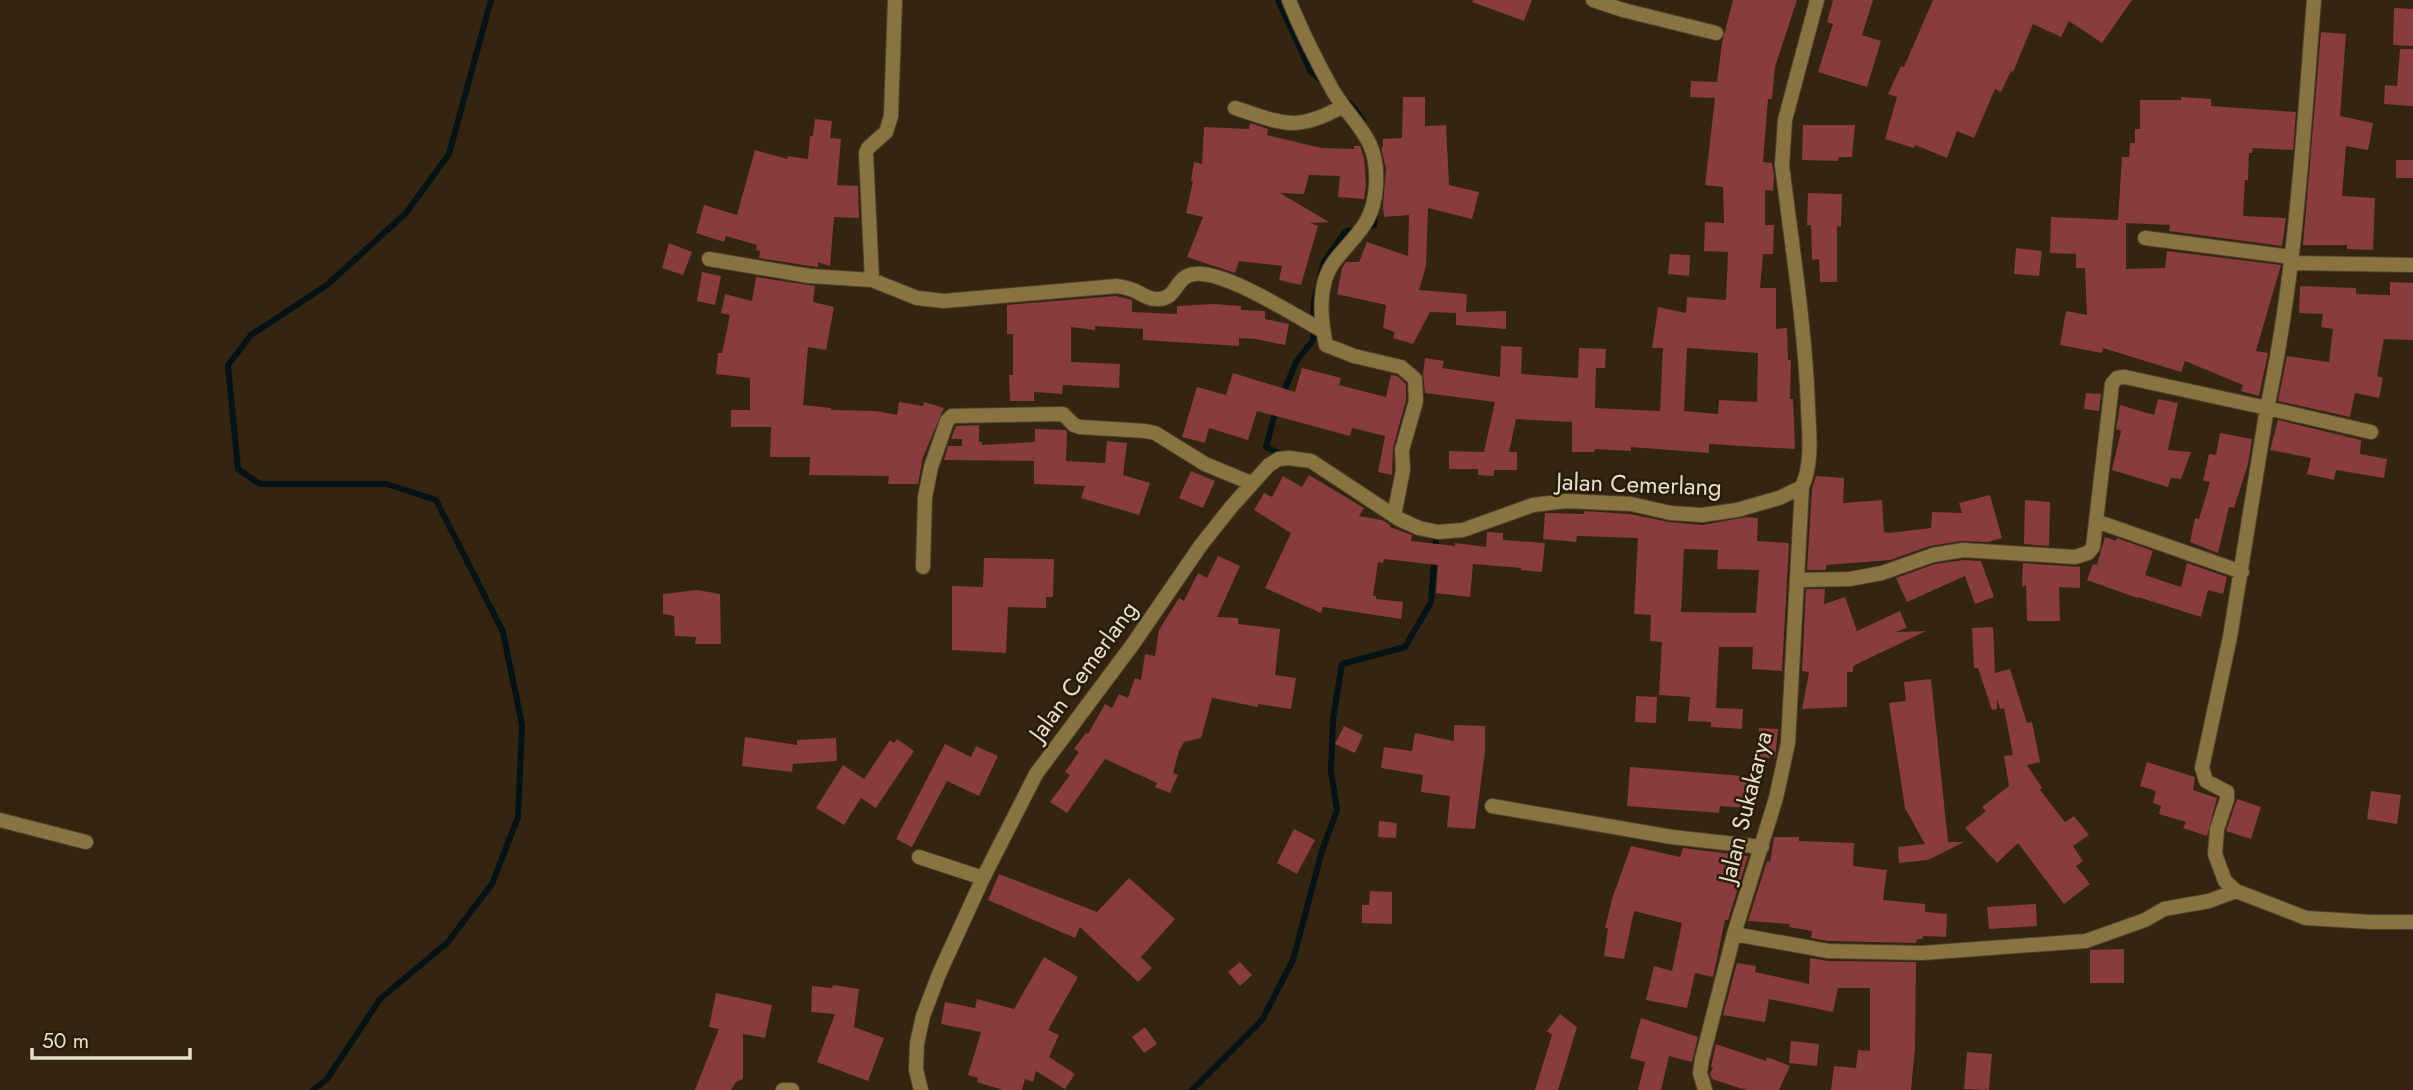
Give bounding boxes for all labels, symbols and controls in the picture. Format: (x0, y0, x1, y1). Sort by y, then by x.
street label: Jalan Cemerlang (1553, 464, 1722, 504)
street label: Jalan Cemerlang (1018, 594, 1146, 751)
street label: Jalan Sukakarya (1709, 727, 1781, 889)
scale bar (32, 1016, 189, 1060)
text: 50 m (42, 1026, 89, 1056)

